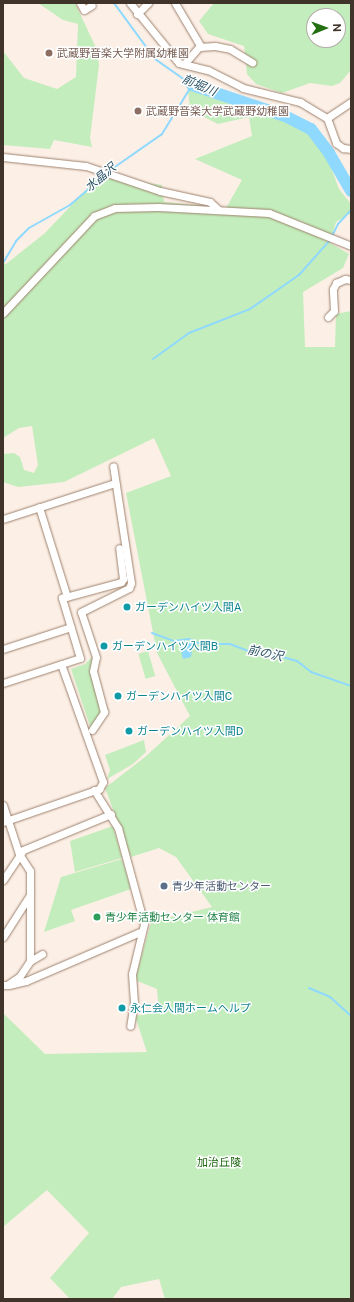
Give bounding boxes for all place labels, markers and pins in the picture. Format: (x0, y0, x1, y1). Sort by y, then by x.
place label: 武蔵野音楽大学附属幼稚園 (57, 46, 189, 60)
marker: 武蔵野音楽大学附属幼稚園 (44, 48, 54, 58)
place label: 武蔵野音楽大学武蔵野幼稚園 (146, 104, 289, 118)
marker: 武蔵野音楽大学武蔵野幼稚園 (133, 106, 143, 116)
place label: ガーデンハイツ入間A (135, 600, 242, 614)
marker: ガーデンハイツ入間A (122, 602, 132, 612)
place label: ガーデンハイツ入間B (112, 639, 218, 653)
marker: ガーデンハイツ入間B (99, 641, 109, 651)
place label: ガーデンハイツ入間C (126, 689, 233, 703)
marker: ガーデンハイツ入間C (113, 691, 123, 701)
place label: ガーデンハイツ入間D (137, 724, 244, 738)
marker: ガーデンハイツ入間D (124, 726, 134, 736)
place label: 青少年活動センター (172, 879, 271, 893)
marker: 青少年活動センター (159, 881, 169, 891)
place label: 青少年活動センター 体育館 (105, 910, 240, 924)
marker: 青少年活動センター 体育館 (92, 912, 102, 922)
place label: 永仁会入間ホームヘルプ (130, 1001, 251, 1015)
marker: 永仁会入間ホームヘルプ (117, 1003, 127, 1013)

